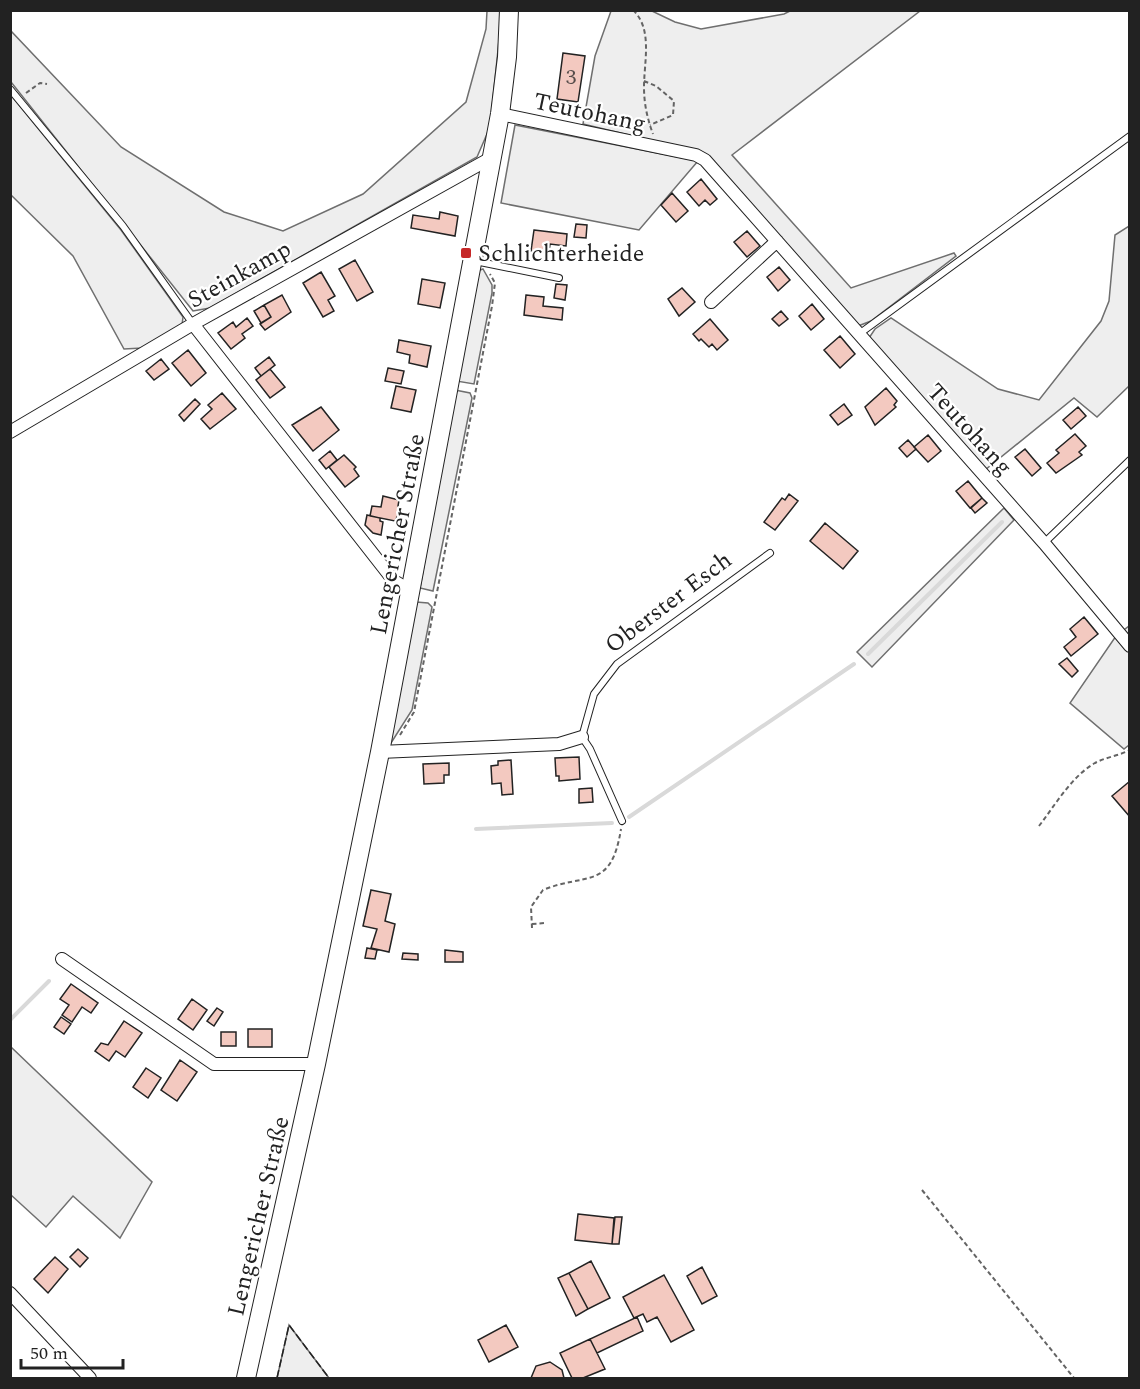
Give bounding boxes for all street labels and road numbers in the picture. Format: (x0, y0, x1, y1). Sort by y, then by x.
street label: Teutohang (530, 84, 649, 142)
street label: Steinkamp (181, 232, 298, 318)
street label: Teutohang (918, 375, 1021, 484)
street label: Lengericher Straße (361, 431, 435, 638)
street label: Oberster Esch (597, 543, 740, 663)
street label: Lengericher Straße (218, 1113, 299, 1320)

